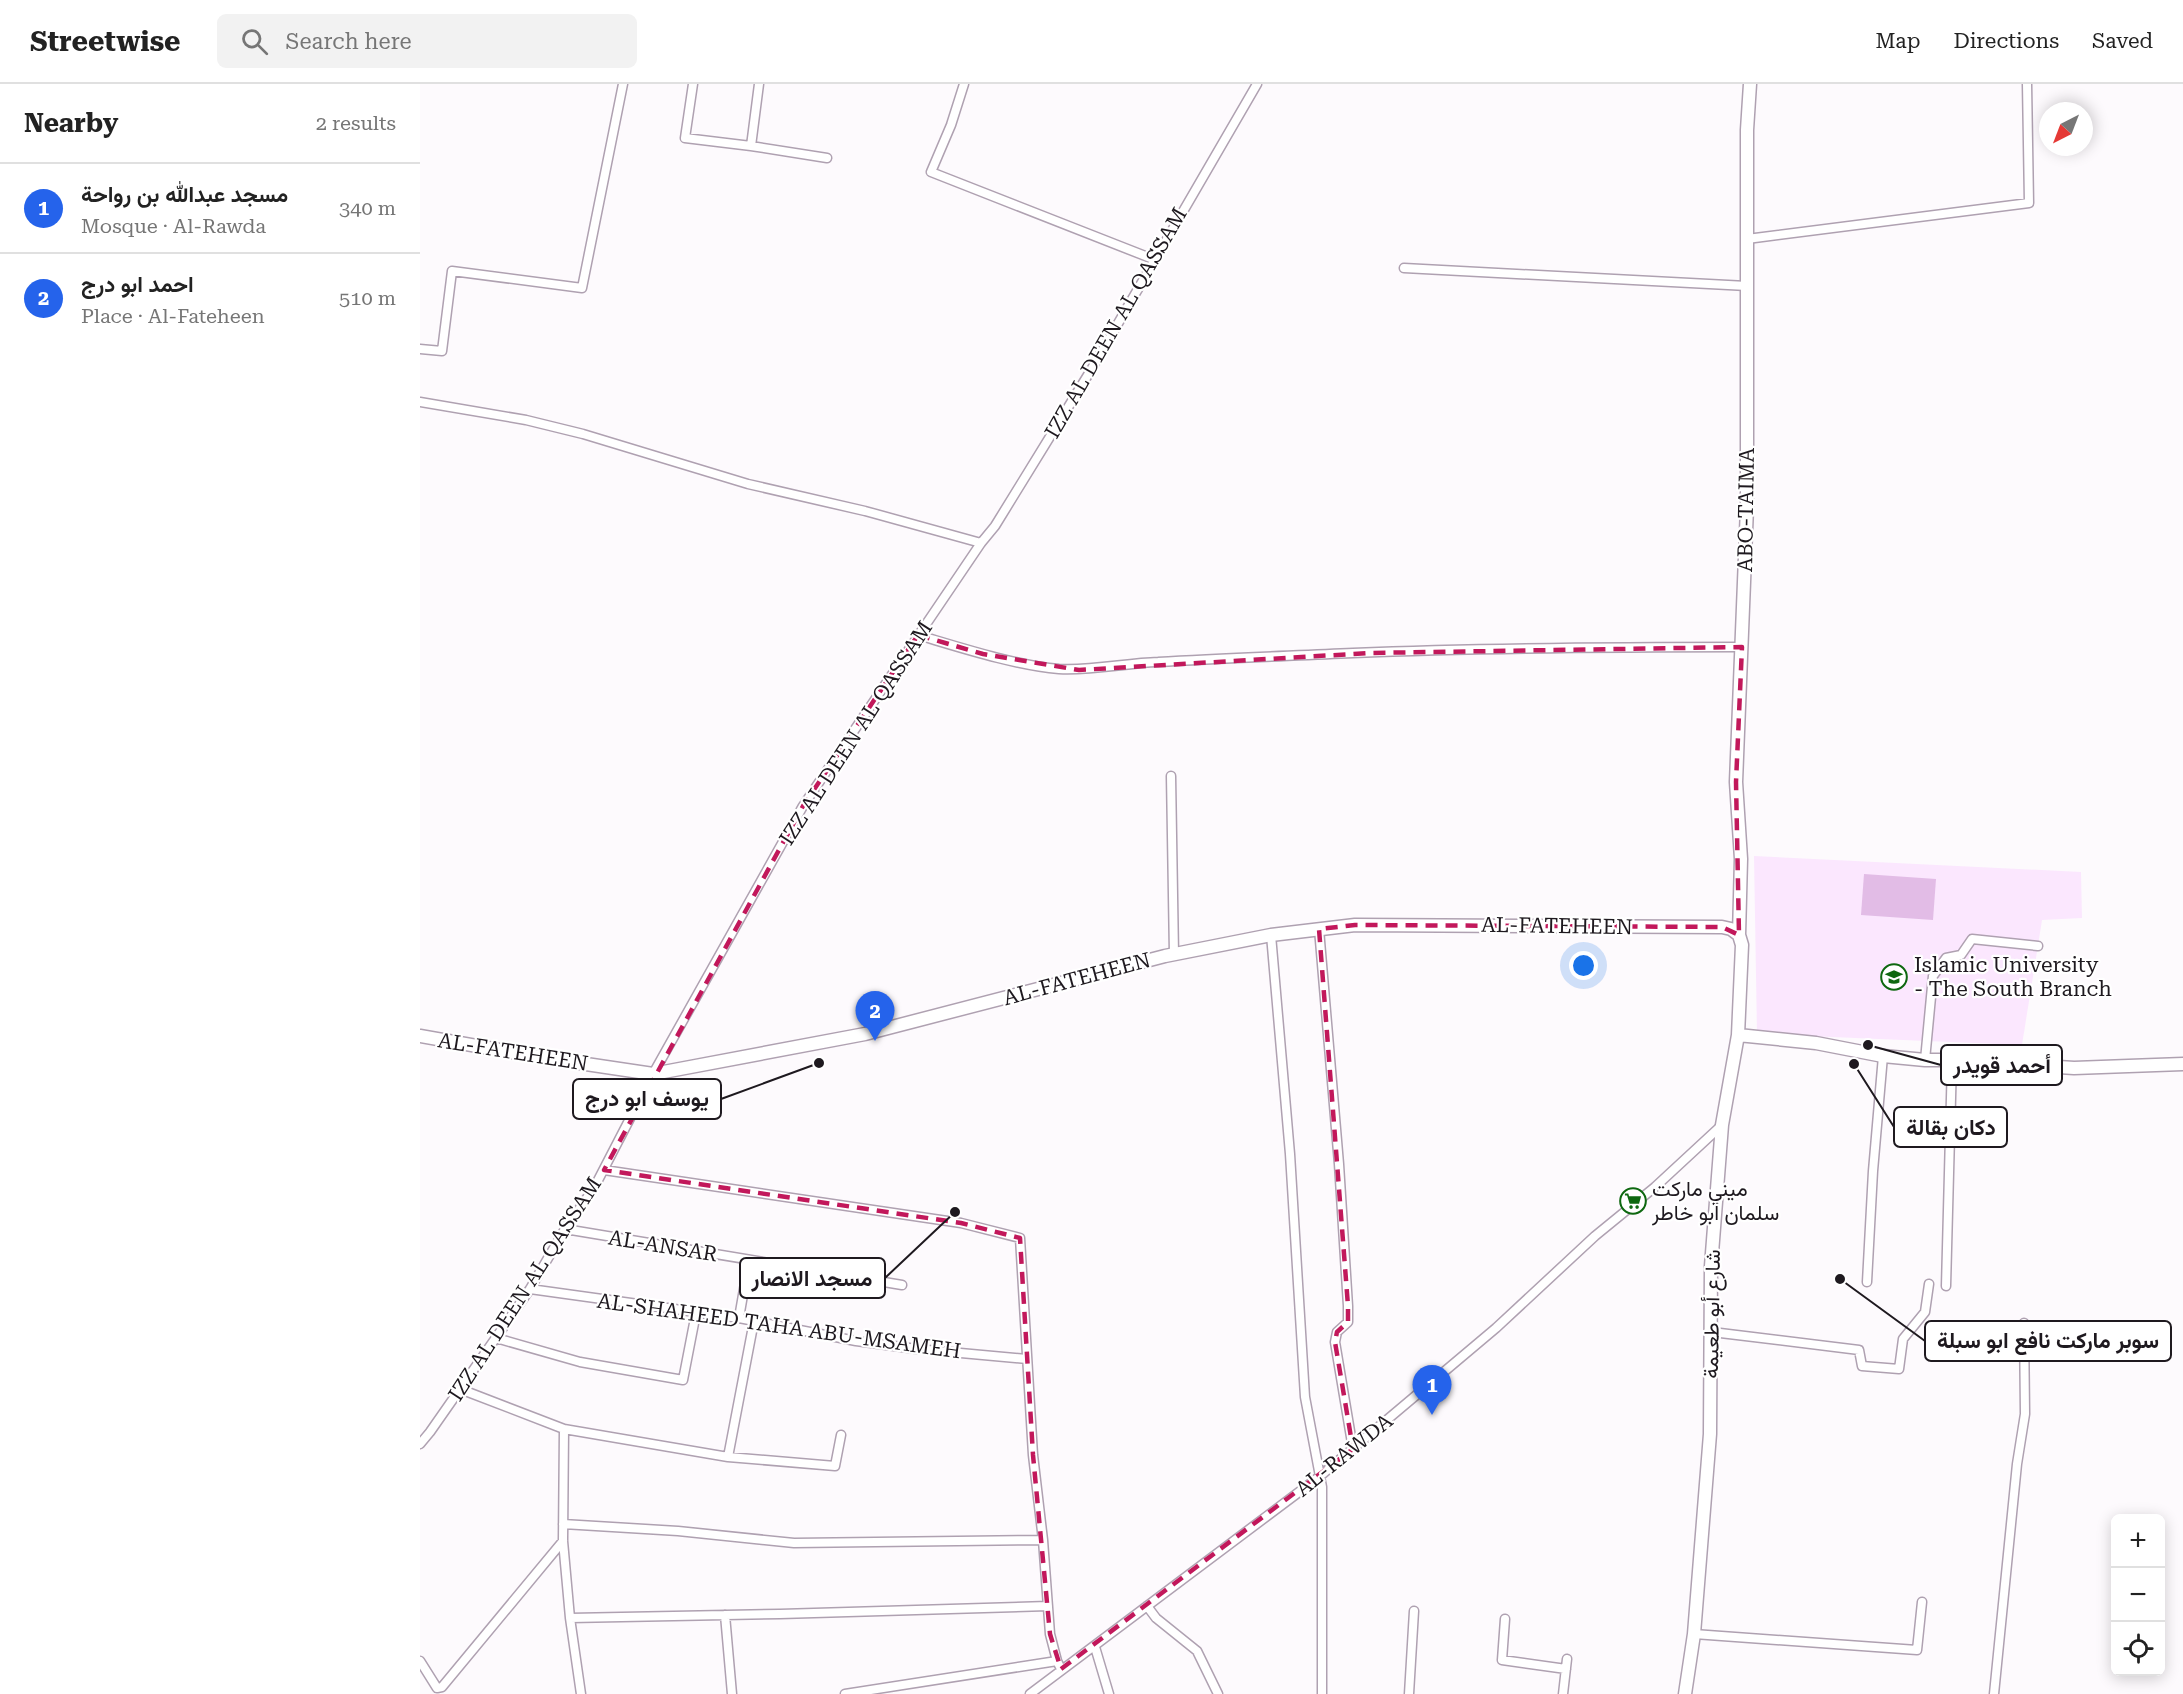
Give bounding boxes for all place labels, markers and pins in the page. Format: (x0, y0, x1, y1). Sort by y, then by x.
place label: Islamic University - The South Branch (1914, 953, 2112, 1001)
school or university icon: Islamic University - The South Branch (1879, 962, 1909, 992)
pin: 2 (856, 992, 894, 1041)
callout: أحمد قويدر (1941, 1045, 2062, 1085)
callout: يوسف ابو درج (573, 1079, 721, 1119)
callout: دكان بقالة (1894, 1107, 2007, 1147)
place label: ميني ماركت سلمان ابو خاطر (1651, 1177, 1779, 1226)
supermarket icon: ميني ماركت سلمان ابو خاطر (1618, 1186, 1648, 1216)
callout: مسجد الانصار (740, 1258, 885, 1298)
callout: سوبر ماركت نافع ابو سبلة (1925, 1321, 2171, 1361)
pin: 1 (1412, 1366, 1452, 1415)

